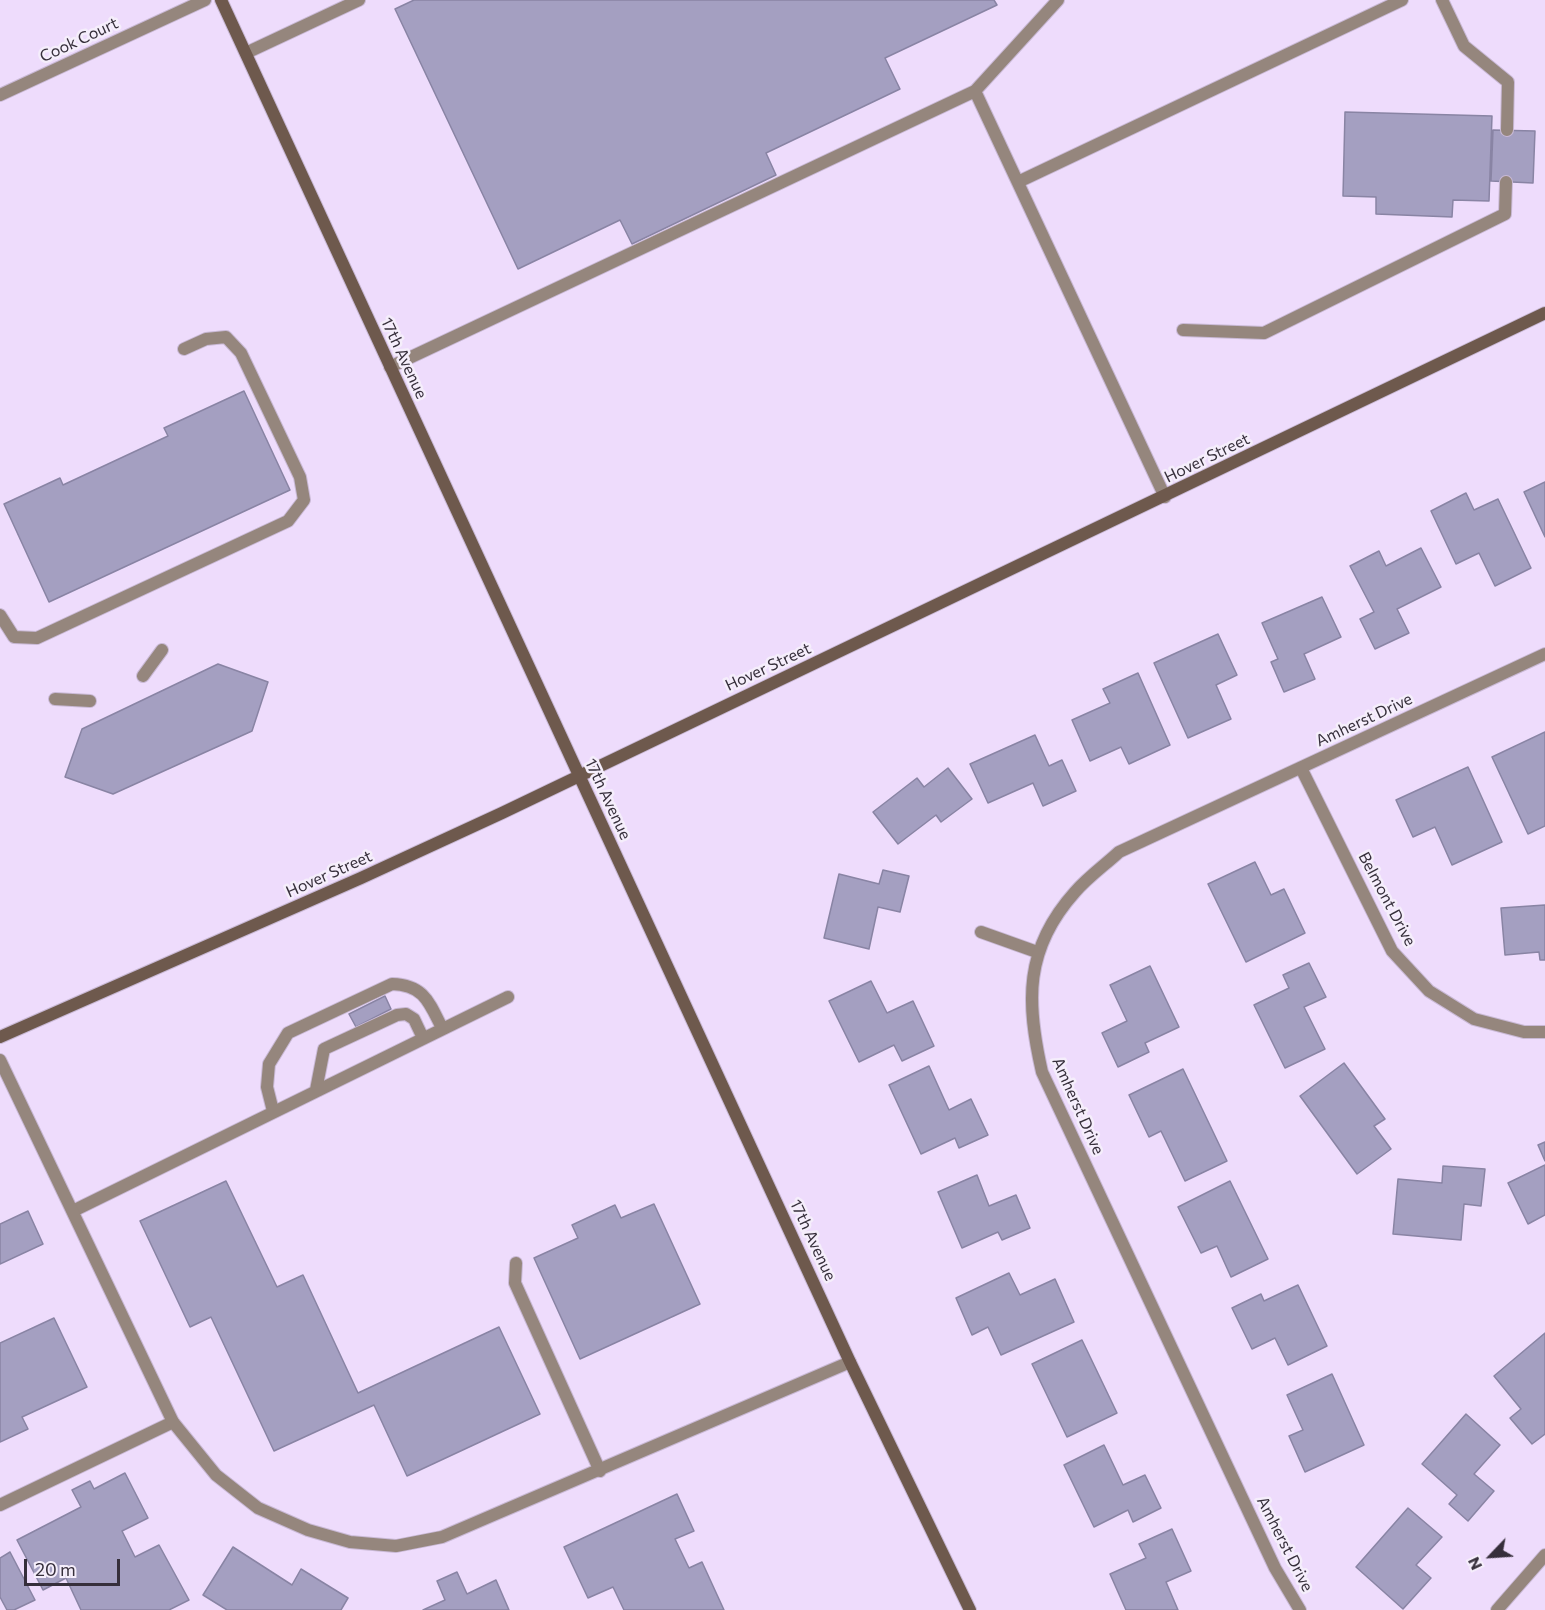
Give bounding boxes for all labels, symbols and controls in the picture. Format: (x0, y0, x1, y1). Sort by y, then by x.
street label: Cook Court (37, 14, 121, 66)
street label: 17th Avenue (377, 314, 431, 402)
street label: Hover Street (1161, 429, 1253, 487)
street label: Hover Street (722, 639, 814, 695)
street label: Amherst Drive (1313, 689, 1415, 751)
street label: 17th Avenue (581, 755, 635, 843)
street label: Hover Street (283, 846, 375, 902)
street label: Belmont Drive (1354, 849, 1420, 949)
street label: Amherst Drive (1048, 1054, 1108, 1158)
street label: 17th Avenue (786, 1196, 840, 1284)
street label: Amherst Drive (1253, 1493, 1317, 1595)
north arrow (1461, 1526, 1521, 1586)
scale bar (27, 1547, 123, 1585)
text: N (1463, 1554, 1485, 1573)
text: 20 m (35, 1558, 76, 1580)

